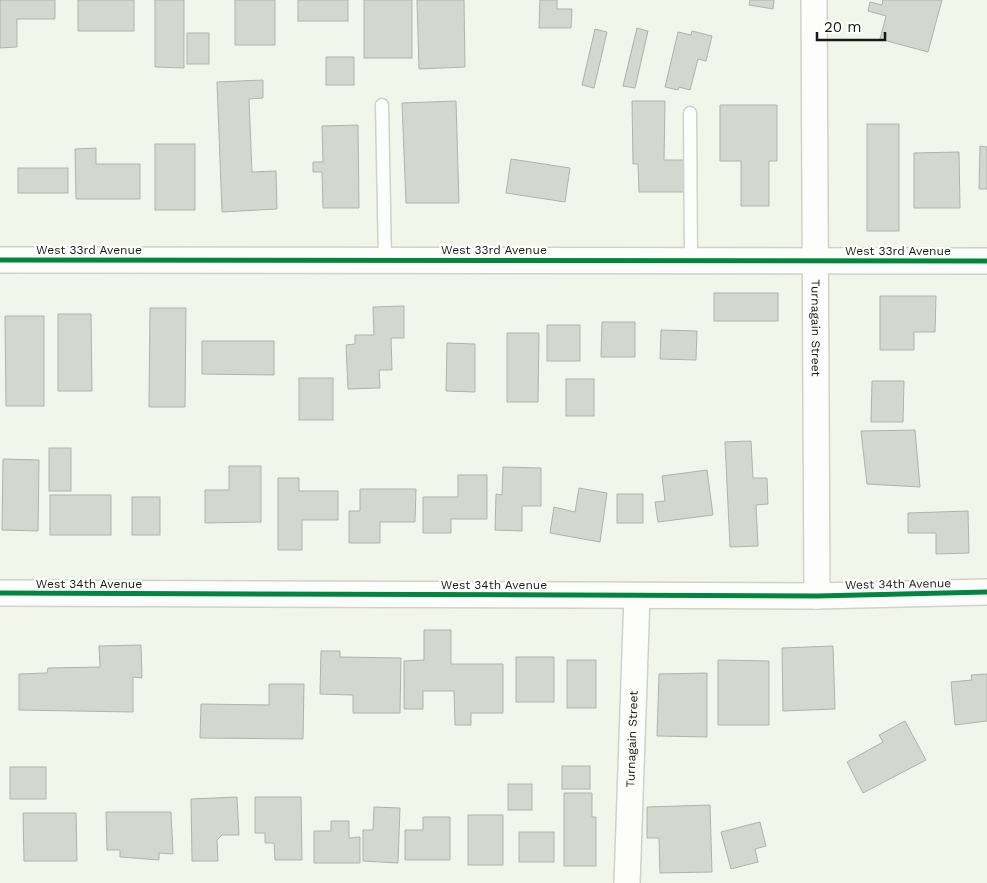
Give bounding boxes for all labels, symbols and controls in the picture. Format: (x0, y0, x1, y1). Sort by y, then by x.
scale bar (817, 10, 884, 42)
text: 20 m (824, 18, 862, 36)
street label: West 33rd Avenue (36, 243, 142, 257)
street label: West 33rd Avenue (441, 243, 547, 257)
street label: West 33rd Avenue (845, 244, 951, 258)
street label: Turnagain Street (808, 279, 823, 377)
street label: West 34th Avenue (845, 576, 951, 592)
street label: West 34th Avenue (36, 577, 142, 591)
street label: West 34th Avenue (441, 578, 547, 592)
street label: Turnagain Street (623, 690, 641, 788)

